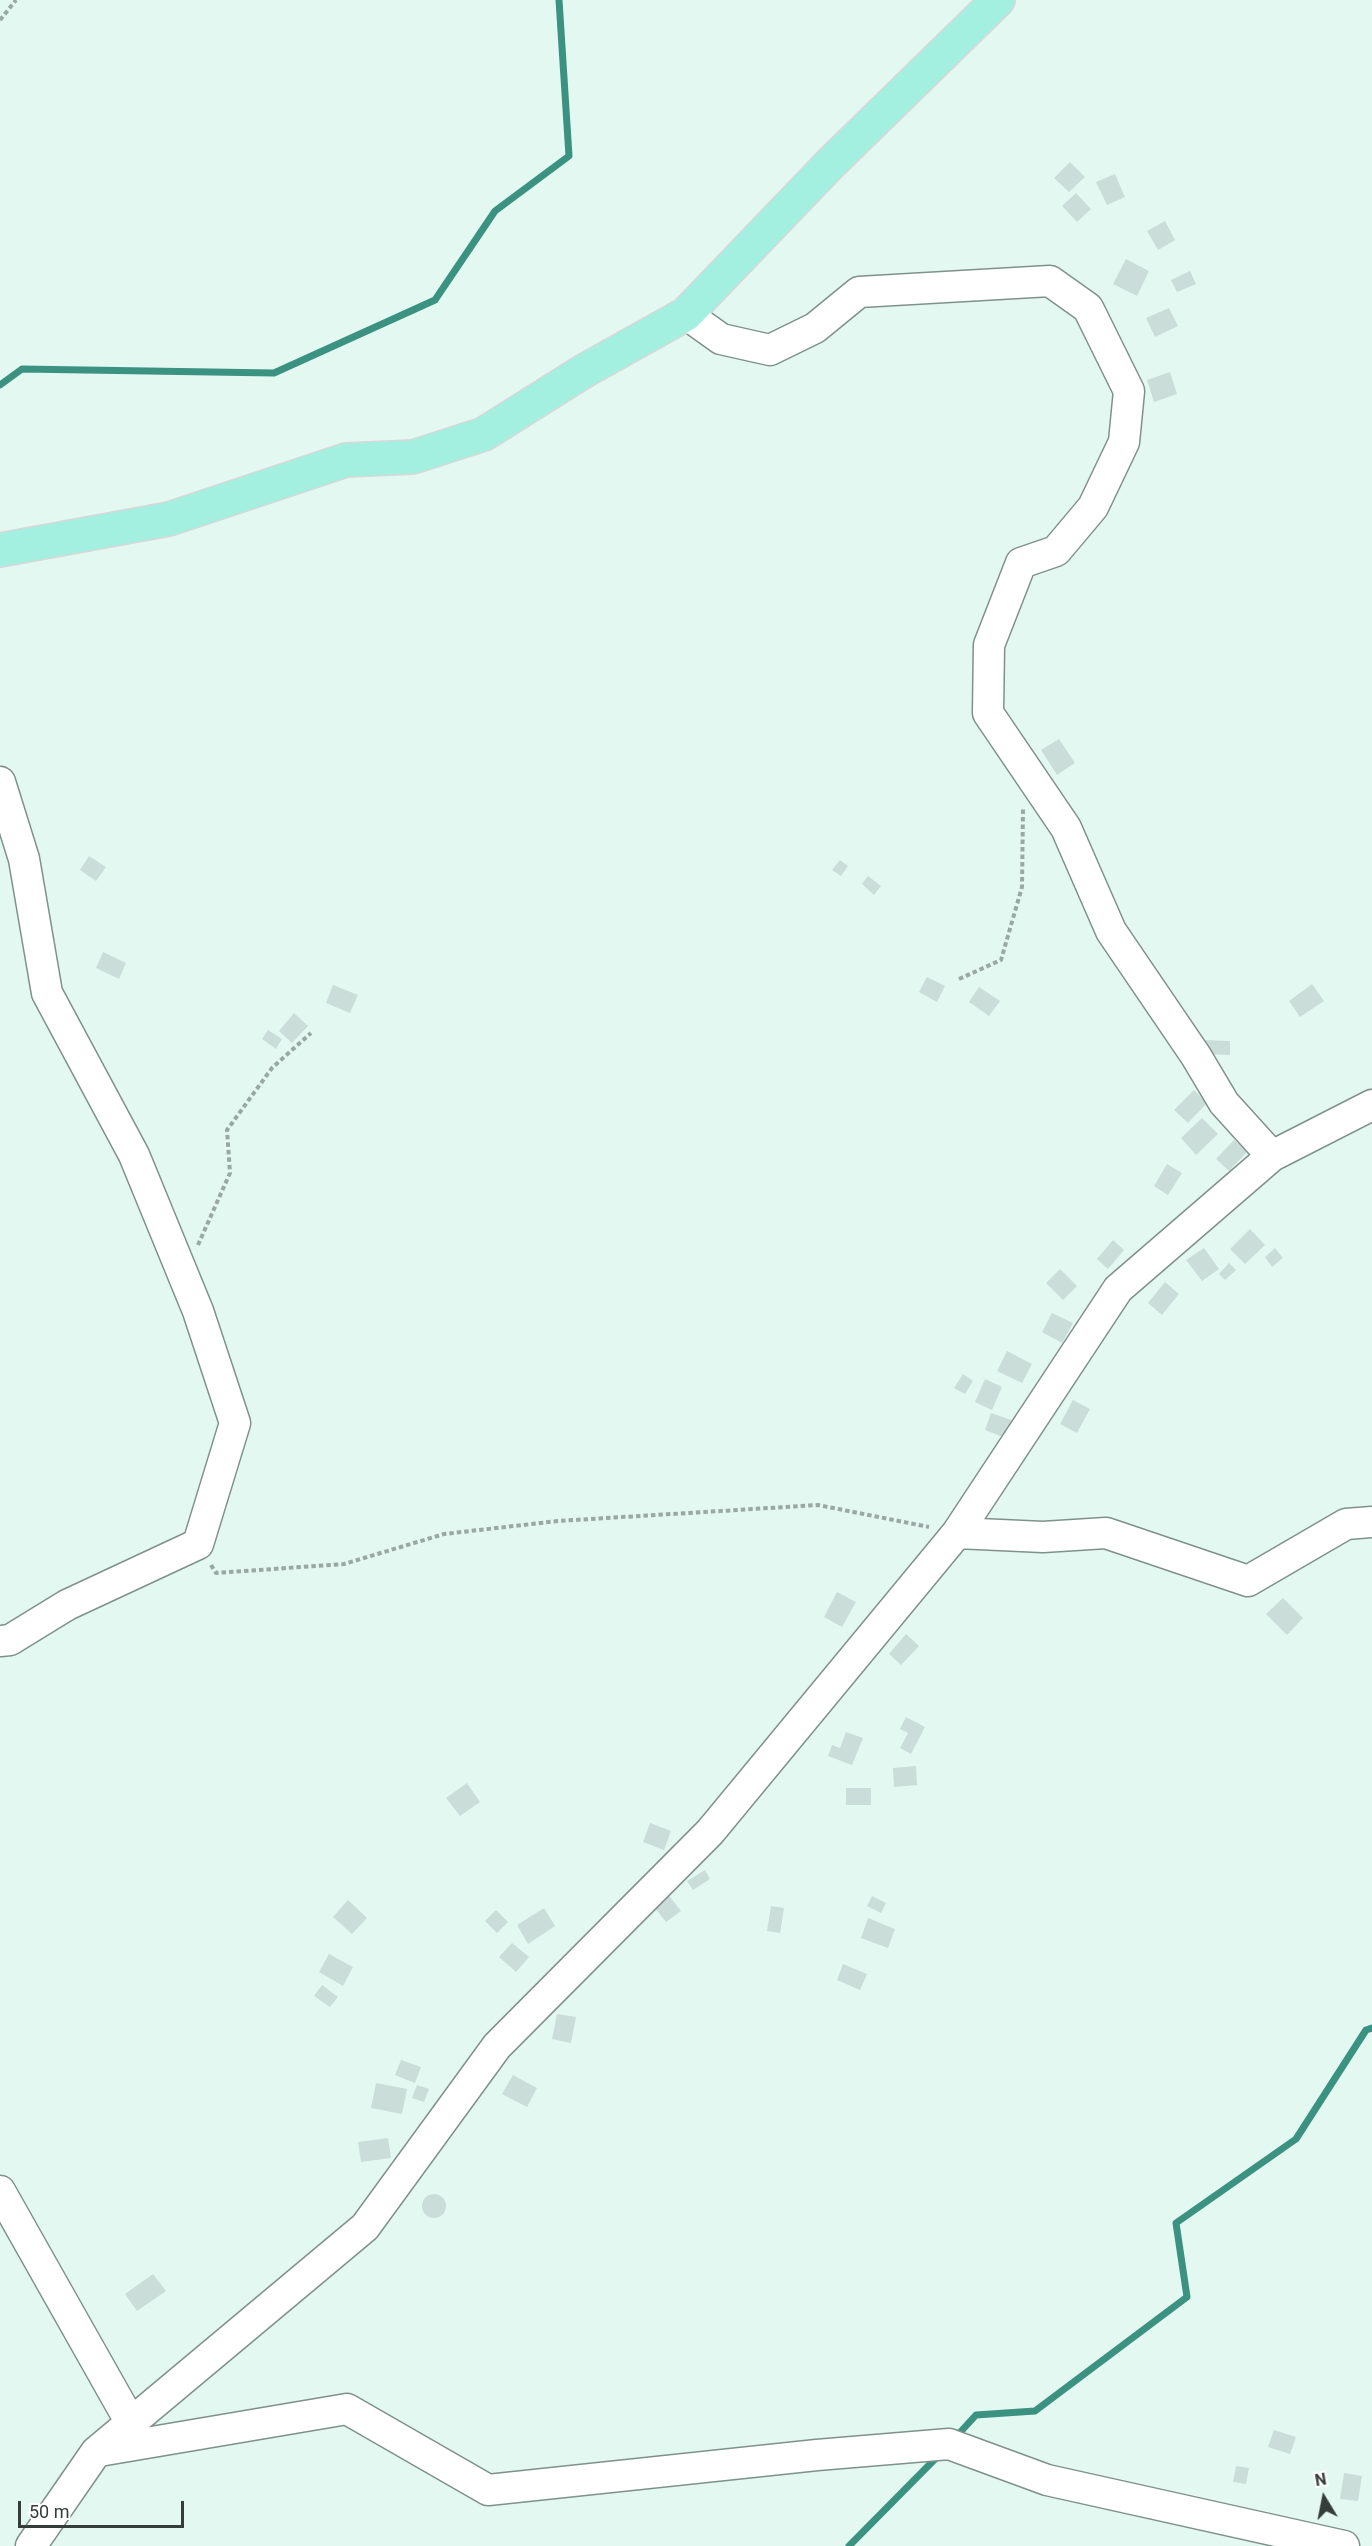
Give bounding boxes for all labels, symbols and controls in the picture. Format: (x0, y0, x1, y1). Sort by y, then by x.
north arrow (1294, 2468, 1354, 2528)
text: N (1314, 2469, 1328, 2490)
scale bar (21, 2489, 188, 2527)
text: 50 m (29, 2501, 69, 2522)

